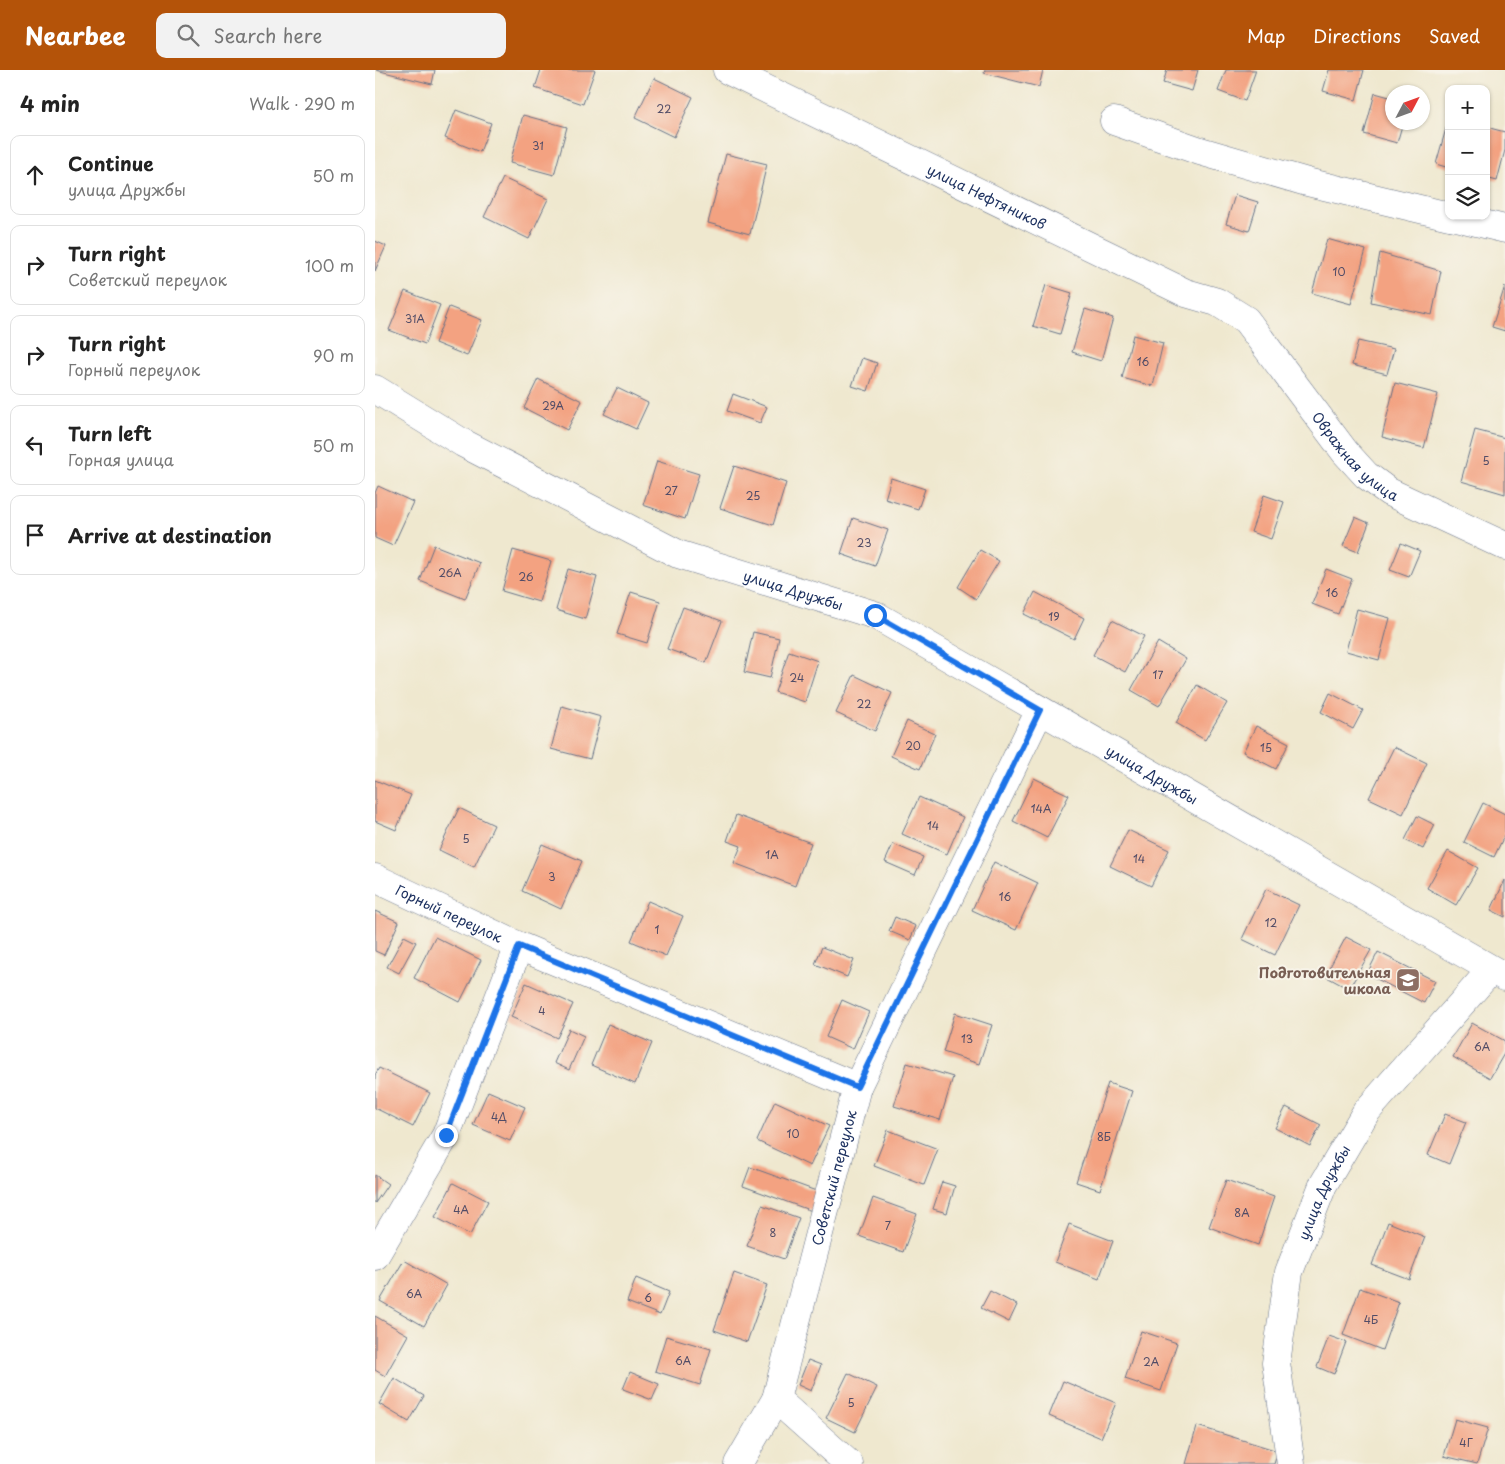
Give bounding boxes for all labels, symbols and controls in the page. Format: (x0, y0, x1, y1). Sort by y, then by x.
search box (156, 13, 506, 58)
text: Nearbee (25, 17, 126, 53)
icon: search (174, 21, 202, 49)
text: Search here (214, 21, 322, 49)
text: Map (1247, 22, 1285, 49)
text: Directions (1313, 22, 1401, 49)
text: Saved (1429, 22, 1480, 49)
north arrow (1385, 85, 1430, 130)
map controls (1445, 85, 1490, 220)
button: + (1445, 85, 1490, 130)
text: 4 min (20, 87, 80, 119)
text: Walk · 290 m (249, 91, 355, 115)
house number: 22 (657, 100, 671, 117)
button: − (1445, 130, 1490, 175)
house number: 31 (532, 137, 544, 154)
text: Continue (68, 149, 154, 177)
street label: улица Нефтяников (924, 158, 1050, 234)
icon: ahead (21, 161, 49, 189)
text: 50 m (313, 163, 354, 187)
button: layers (1445, 175, 1490, 220)
text: улица Дружбы (68, 177, 186, 201)
text: Turn right (68, 239, 166, 267)
icon: right (21, 251, 49, 279)
text: 100 m (305, 253, 354, 277)
house number: 10 (1333, 263, 1345, 280)
text: Советский переулок (68, 267, 227, 291)
house number: 31А (405, 310, 426, 327)
text: Turn right (68, 329, 166, 357)
icon: right (21, 341, 49, 369)
text: 90 m (313, 343, 354, 367)
house number: 16 (1137, 353, 1150, 370)
text: Горный переулок (68, 357, 200, 381)
house number: 29А (542, 397, 565, 414)
street label: Овражная улица (1307, 407, 1402, 506)
text: Turn left (68, 419, 152, 447)
icon: left (21, 431, 49, 459)
text: 50 m (313, 433, 354, 457)
text: Горная улица (68, 447, 174, 471)
house number: 5 (1482, 452, 1490, 469)
house number: 27 (664, 482, 678, 499)
house number: 25 (746, 487, 760, 504)
icon: arrive (21, 521, 49, 549)
text: Arrive at destination (68, 521, 272, 549)
house number: 23 (857, 534, 871, 551)
house number: 26А (438, 564, 462, 581)
street label: улица Дружбы (741, 564, 846, 615)
house number: 26 (518, 568, 534, 585)
house number: 16 (1326, 584, 1339, 601)
route start (864, 604, 887, 627)
house number: 19 (1048, 608, 1060, 625)
house number: 17 (1153, 666, 1164, 683)
house number: 24 (790, 669, 804, 686)
house number: 22 (857, 695, 871, 712)
house number: 20 (905, 737, 921, 754)
street label: улица Дружбы (1102, 739, 1202, 809)
house number: 15 (1260, 739, 1272, 756)
house number: 14А (1031, 800, 1052, 817)
house number: 14 (927, 817, 939, 834)
house number: 5 (462, 830, 470, 847)
house number: 1А (765, 846, 779, 863)
house number: 14 (1133, 850, 1145, 867)
house number: 3 (548, 868, 556, 885)
street label: Горный переулок (392, 879, 507, 948)
house number: 16 (999, 888, 1012, 905)
house number: 12 (1265, 914, 1278, 931)
house number: 1 (655, 921, 660, 938)
place label: Подготовительная школа (1259, 962, 1392, 999)
school or university icon: Подготовительная школа (1395, 967, 1421, 993)
house number: 4 (538, 1002, 546, 1019)
house number: 13 (961, 1030, 973, 1047)
house number: 6А (1474, 1038, 1491, 1055)
street label: Советский переулок (806, 1107, 861, 1248)
house number: 4Д (491, 1108, 507, 1125)
route end (435, 1124, 458, 1147)
house number: 10 (787, 1125, 799, 1142)
house number: 8Б (1097, 1128, 1111, 1145)
street label: улица Дружбы (1292, 1141, 1355, 1243)
house number: 4А (453, 1201, 469, 1218)
house number: 8А (1234, 1204, 1250, 1221)
house number: 7 (885, 1217, 891, 1234)
house number: 8 (770, 1224, 777, 1241)
house number: 6А (406, 1285, 423, 1302)
house number: 6 (644, 1289, 652, 1306)
house number: 4Б (1364, 1311, 1378, 1328)
house number: 6А (675, 1352, 692, 1369)
house number: 2А (1143, 1353, 1160, 1370)
house number: 5 (847, 1394, 855, 1411)
house number: 4Г (1459, 1434, 1473, 1451)

